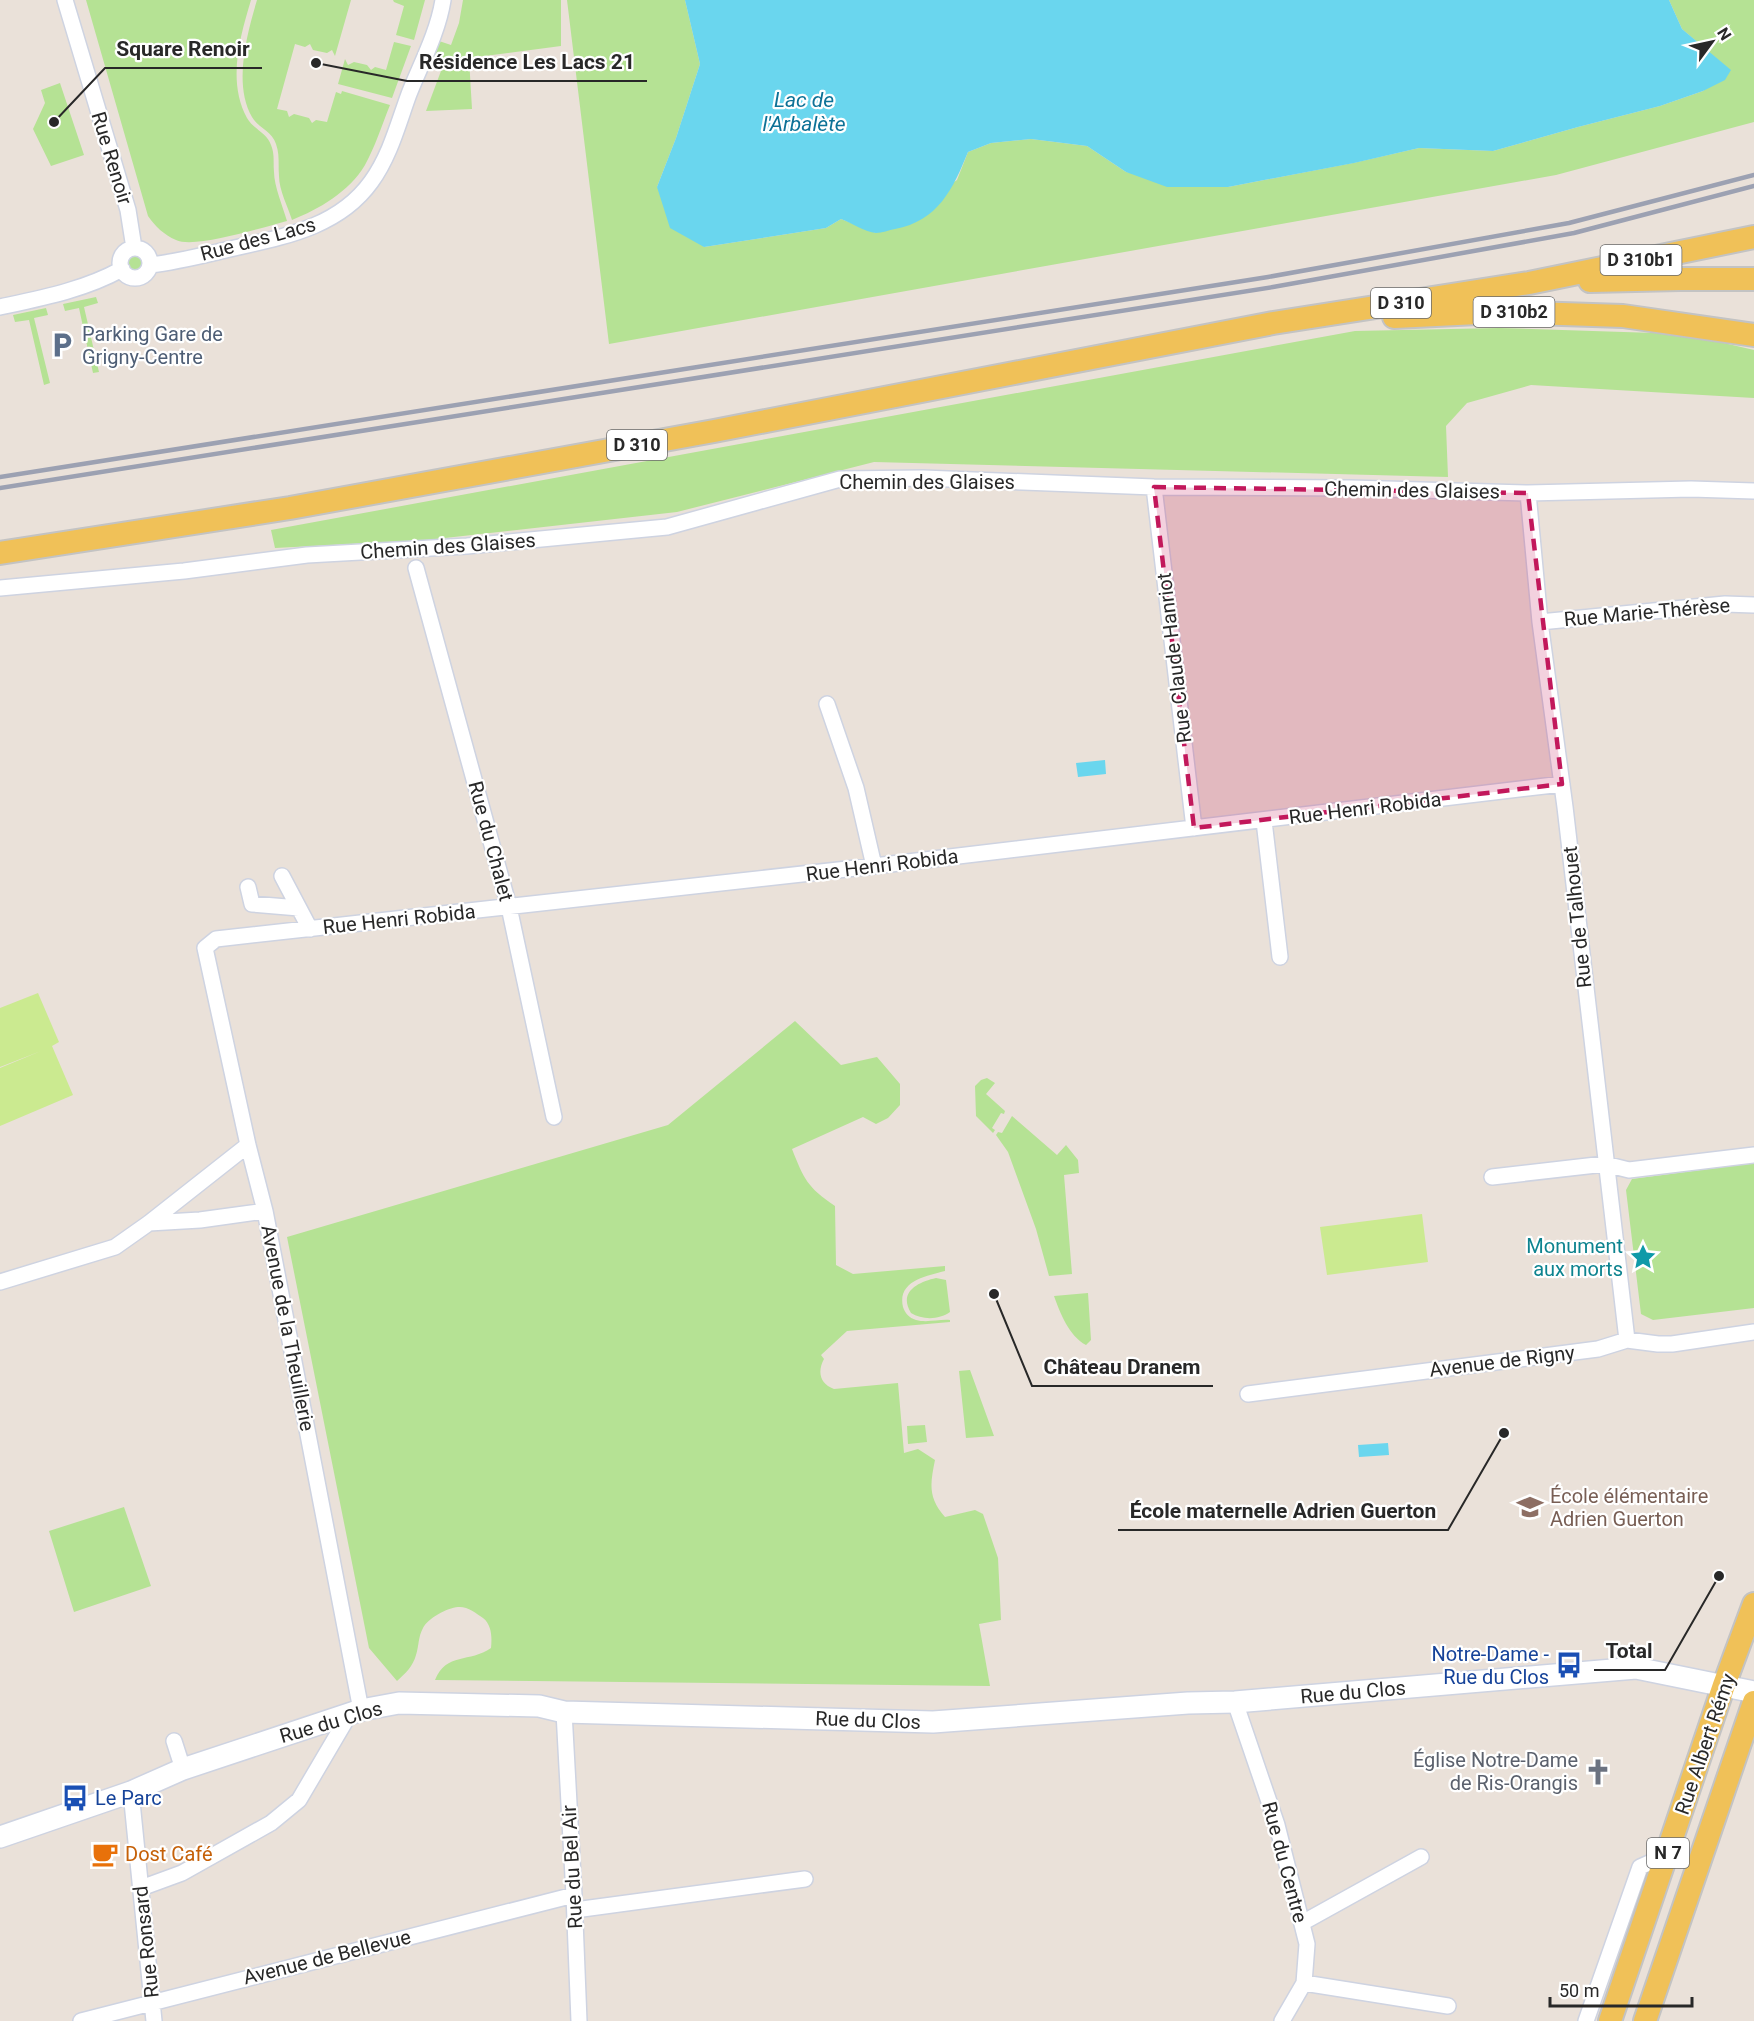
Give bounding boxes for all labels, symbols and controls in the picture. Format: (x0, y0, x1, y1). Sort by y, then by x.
north arrow (1682, 12, 1742, 72)
text: N (1713, 24, 1735, 44)
callout: Square Renoir (105, 29, 262, 68)
text: Square Renoir (116, 37, 250, 61)
callout: Résidence Les Lacs 21 (407, 42, 647, 81)
text: Résidence Les Lacs 21 (419, 50, 635, 74)
water label: Lac de l'Arbalète (762, 88, 846, 136)
street label: Rue Renoir (86, 109, 138, 208)
street label: Rue des Lacs (198, 212, 318, 266)
road number: D 310b1 (1600, 245, 1682, 275)
road number: D 310 (1371, 288, 1431, 318)
road number: D 310b2 (1474, 297, 1555, 327)
place label: Parking Gare de Grigny-Centre (82, 322, 223, 369)
parking icon: Parking Gare de Grigny-Centre (47, 330, 77, 360)
road number: D 310 (607, 430, 667, 460)
street label: Chemin des Glaises (839, 470, 1015, 494)
street label: Chemin des Glaises (1324, 476, 1500, 504)
street label: Chemin des Glaises (360, 528, 536, 564)
street label: Rue Claude Hanriot (1152, 572, 1196, 744)
street label: Rue Marie-Thérèse (1563, 593, 1731, 631)
street label: Rue du Chalet (463, 778, 519, 904)
street label: Rue Henri Robida (1287, 787, 1443, 829)
street label: Rue Henri Robida (804, 844, 960, 886)
street label: Rue de Talhouet (1558, 845, 1596, 989)
street label: Rue Henri Robida (321, 899, 477, 939)
street label: Avenue de la Theuillerie (256, 1223, 320, 1433)
place label: Monument aux morts (1526, 1234, 1623, 1281)
place icon: Monument aux morts (1628, 1242, 1658, 1272)
street label: Avenue de Rigny (1428, 1340, 1577, 1382)
callout: Château Dranem (1032, 1347, 1213, 1386)
text: Château Dranem (1044, 1355, 1200, 1379)
place label: École élémentaire Adrien Guerton (1550, 1484, 1708, 1531)
callout: École maternelle Adrien Guerton (1118, 1491, 1448, 1530)
school or university icon: École élémentaire Adrien Guerton (1515, 1492, 1545, 1522)
text: École maternelle Adrien Guerton (1130, 1499, 1436, 1523)
callout: Total (1594, 1631, 1665, 1670)
text: Total (1606, 1639, 1653, 1663)
place label: Notre-Dame - Rue du Clos (1431, 1642, 1549, 1689)
bus stop icon: Notre-Dame - Rue du Clos (1554, 1650, 1584, 1680)
street label: Rue Albert Rémy (1670, 1670, 1741, 1818)
street label: Rue du Clos (1299, 1675, 1407, 1709)
street label: Rue du Clos (277, 1696, 385, 1748)
street label: Rue du Clos (815, 1706, 921, 1734)
place label: Église Notre-Dame de Ris-Orangis (1413, 1748, 1578, 1795)
church icon: Église Notre-Dame de Ris-Orangis (1583, 1757, 1613, 1787)
bus stop icon: Le Parc (60, 1783, 90, 1813)
place label: Le Parc (95, 1786, 162, 1810)
street label: Rue du Centre (1257, 1799, 1313, 1925)
street label: Rue du Bel Air (557, 1804, 587, 1929)
road number: N 7 (1647, 1838, 1689, 1868)
cafe icon: Dost Café (90, 1839, 120, 1869)
place label: Dost Café (125, 1842, 213, 1866)
street label: Rue Ronsard (128, 1885, 164, 1999)
street label: Avenue de Bellevue (241, 1925, 413, 1989)
scale bar (1550, 1970, 1692, 2008)
text: 50 m (1559, 1980, 1599, 2001)

